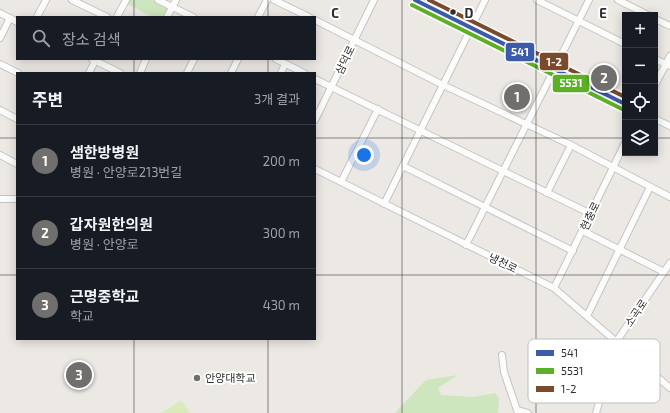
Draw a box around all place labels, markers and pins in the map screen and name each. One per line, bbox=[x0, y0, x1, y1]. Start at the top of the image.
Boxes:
unlabelled marker bbox=[448, 7, 458, 17]
pin: 2 bbox=[591, 63, 617, 93]
pin: 1 bbox=[504, 82, 530, 112]
pin: 3 bbox=[66, 360, 92, 390]
place label: 안양대학교 bbox=[205, 371, 256, 384]
marker: 안양대학교 bbox=[192, 373, 202, 383]

